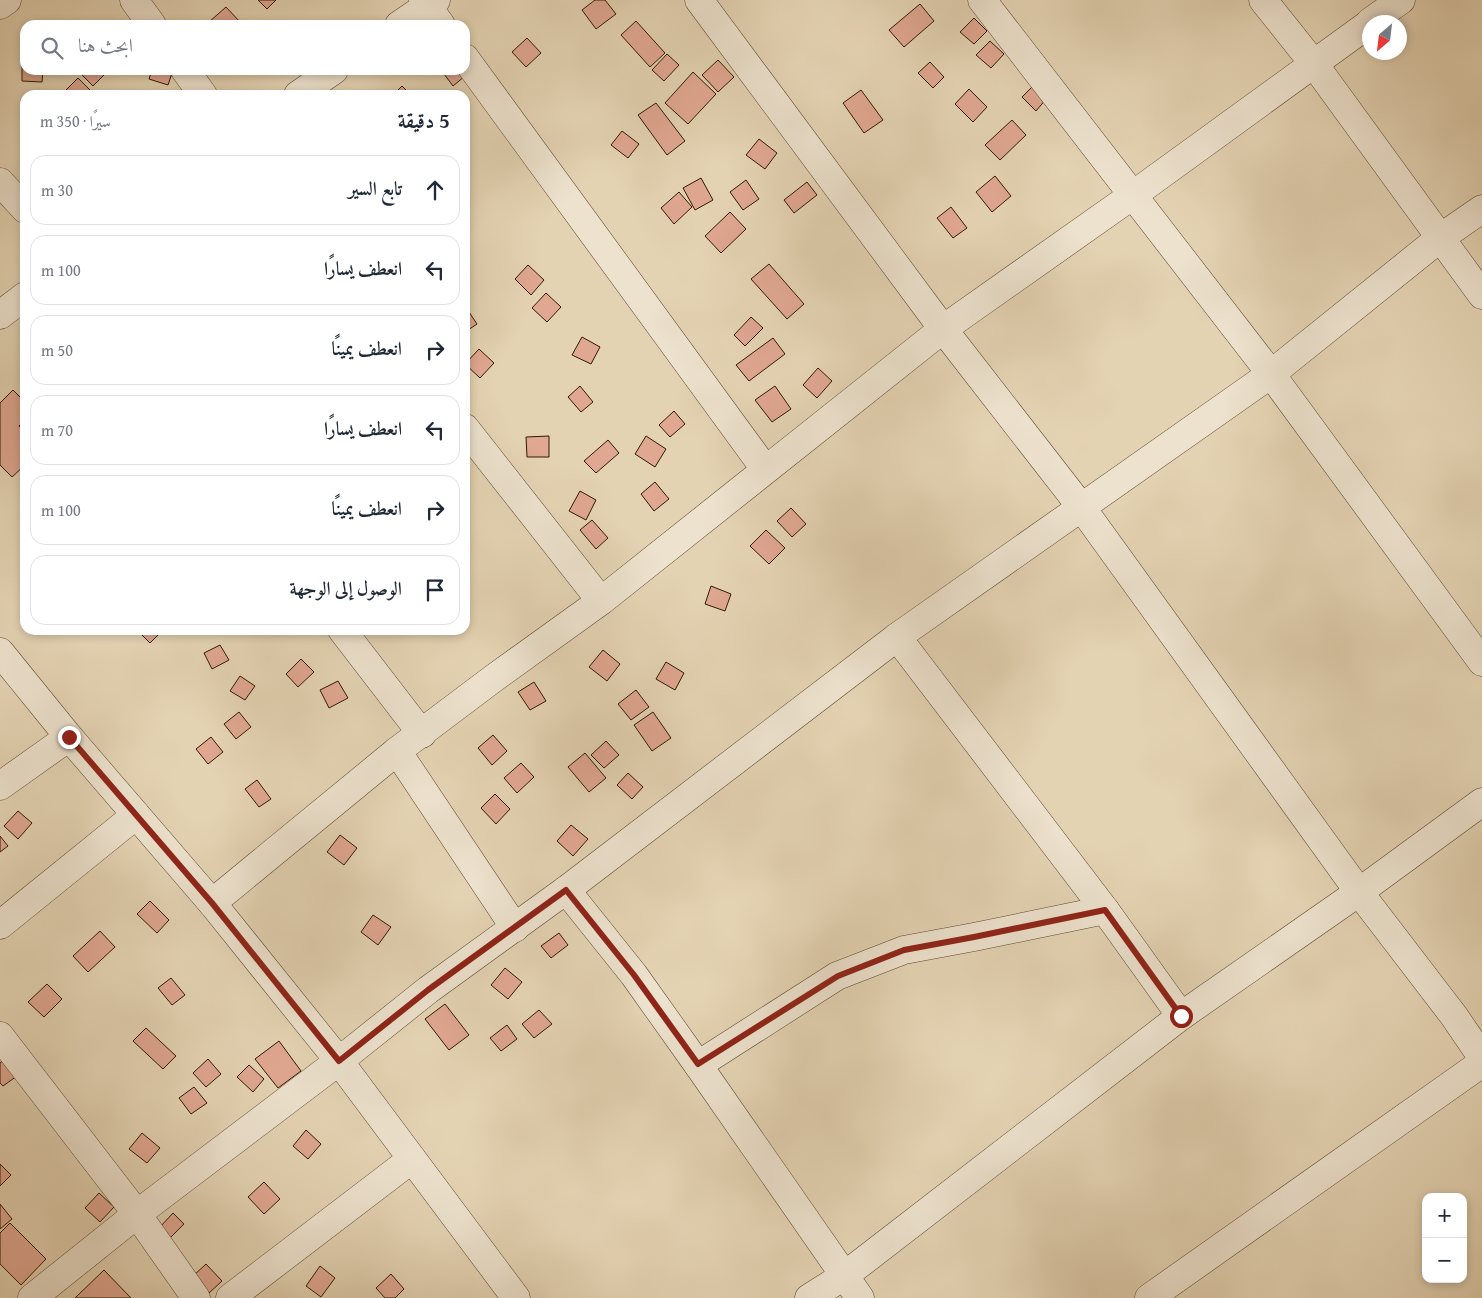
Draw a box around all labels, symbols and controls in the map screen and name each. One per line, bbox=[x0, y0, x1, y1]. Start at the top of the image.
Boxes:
north arrow bbox=[1362, 15, 1407, 60]
search box bbox=[20, 20, 470, 75]
text: ابحث هنا bbox=[78, 31, 133, 59]
icon: search bbox=[38, 34, 66, 62]
text: 5 دقيقة bbox=[398, 105, 450, 136]
text: سيرًا · 350 m bbox=[40, 109, 111, 133]
text: تابع السير bbox=[348, 174, 402, 202]
icon: ahead bbox=[421, 176, 449, 204]
text: 30 m bbox=[41, 178, 73, 202]
text: انعطف يسارًا bbox=[324, 254, 402, 282]
icon: left bbox=[421, 256, 449, 284]
text: 100 m bbox=[41, 258, 81, 282]
text: انعطف يمينًا bbox=[332, 334, 402, 362]
icon: right bbox=[421, 336, 449, 364]
text: 50 m bbox=[41, 338, 73, 362]
text: انعطف يسارًا bbox=[324, 414, 402, 442]
icon: left bbox=[421, 416, 449, 444]
text: 70 m bbox=[41, 418, 73, 442]
text: انعطف يمينًا bbox=[332, 494, 402, 522]
icon: right bbox=[421, 496, 449, 524]
text: 100 m bbox=[41, 498, 81, 522]
text: الوصول إلى الوجهة bbox=[290, 574, 402, 602]
icon: arrive bbox=[421, 576, 449, 604]
route end bbox=[58, 726, 81, 749]
route start bbox=[1170, 1005, 1193, 1028]
map controls bbox=[1422, 1193, 1467, 1283]
button: + bbox=[1422, 1193, 1467, 1238]
button: − bbox=[1422, 1238, 1467, 1283]

